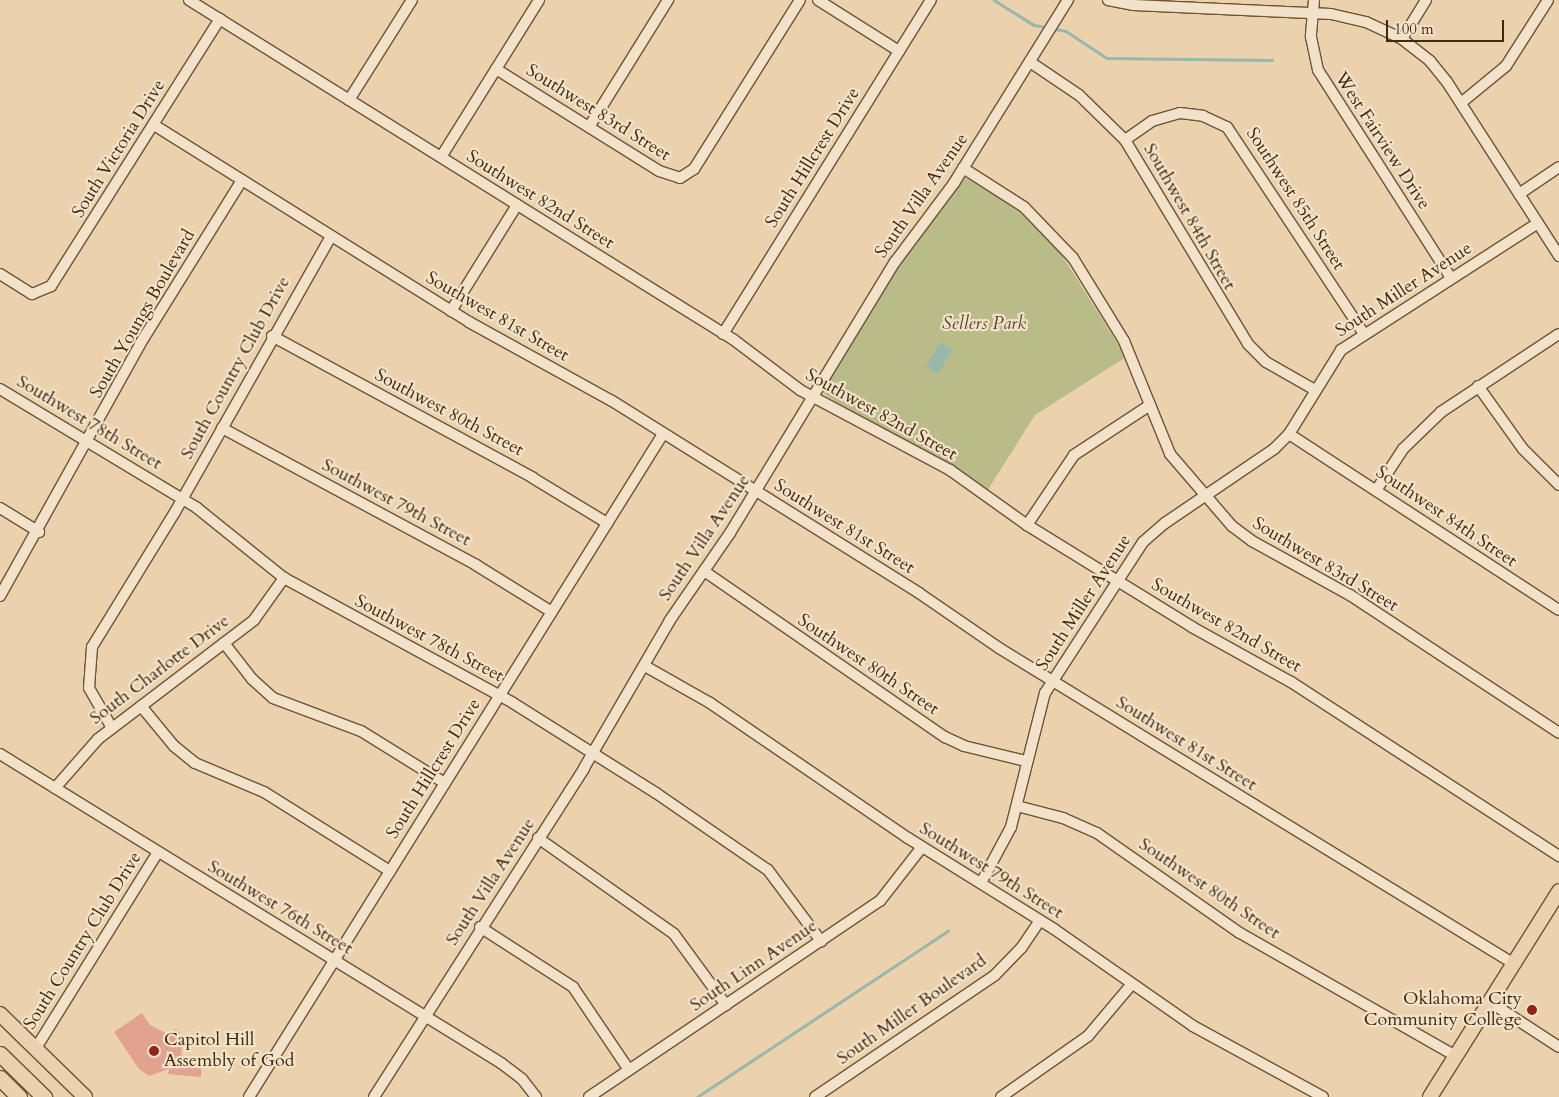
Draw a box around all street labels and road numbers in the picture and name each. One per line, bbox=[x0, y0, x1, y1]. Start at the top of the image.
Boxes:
street label: Southwest 83rd Street bbox=[522, 60, 674, 166]
street label: West Fairview Drive bbox=[1330, 68, 1434, 214]
street label: South Victoria Drive bbox=[68, 76, 170, 222]
street label: South Hillcrest Drive bbox=[761, 84, 865, 232]
street label: Southwest 85th Street bbox=[1241, 124, 1349, 274]
street label: South Villa Avenue bbox=[871, 129, 973, 263]
street label: Southwest 84th Street bbox=[1138, 140, 1240, 294]
street label: Southwest 82nd Street bbox=[462, 146, 618, 254]
street label: South Youngs Boulevard bbox=[86, 226, 200, 402]
street label: South Miller Avenue bbox=[1332, 238, 1476, 342]
street label: Southwest 81st Street bbox=[422, 267, 572, 367]
street label: South Country Club Drive bbox=[177, 273, 295, 463]
street label: Southwest 82nd Street bbox=[802, 364, 960, 466]
street label: Southwest 80th Street bbox=[371, 365, 527, 461]
street label: Southwest 78th Street bbox=[13, 371, 165, 475]
street label: Southwest 79th Street bbox=[318, 455, 474, 551]
street label: Southwest 84th Street bbox=[1371, 462, 1521, 572]
street label: South Villa Avenue bbox=[655, 471, 755, 605]
street label: Southwest 81st Street bbox=[770, 475, 918, 579]
street label: Southwest 83rd Street bbox=[1248, 513, 1402, 617]
street label: South Miller Avenue bbox=[1032, 531, 1136, 675]
street label: Southwest 82nd Street bbox=[1147, 574, 1305, 678]
street label: Southwest 78th Street bbox=[351, 591, 507, 687]
street label: South Charlotte Drive bbox=[86, 610, 234, 730]
street label: Southwest 80th Street bbox=[793, 610, 943, 720]
street label: Southwest 81st Street bbox=[1112, 692, 1260, 796]
street label: South Hillcrest Drive bbox=[382, 695, 486, 843]
street label: South Villa Avenue bbox=[442, 814, 540, 950]
street label: Southwest 79th Street bbox=[915, 818, 1067, 924]
street label: Southwest 80th Street bbox=[1134, 834, 1284, 944]
street label: South Country Club Drive bbox=[19, 848, 147, 1034]
street label: Southwest 76th Street bbox=[204, 856, 356, 960]
street label: South Linn Avenue bbox=[686, 915, 822, 1017]
street label: South Miller Boulevard bbox=[833, 950, 991, 1070]

